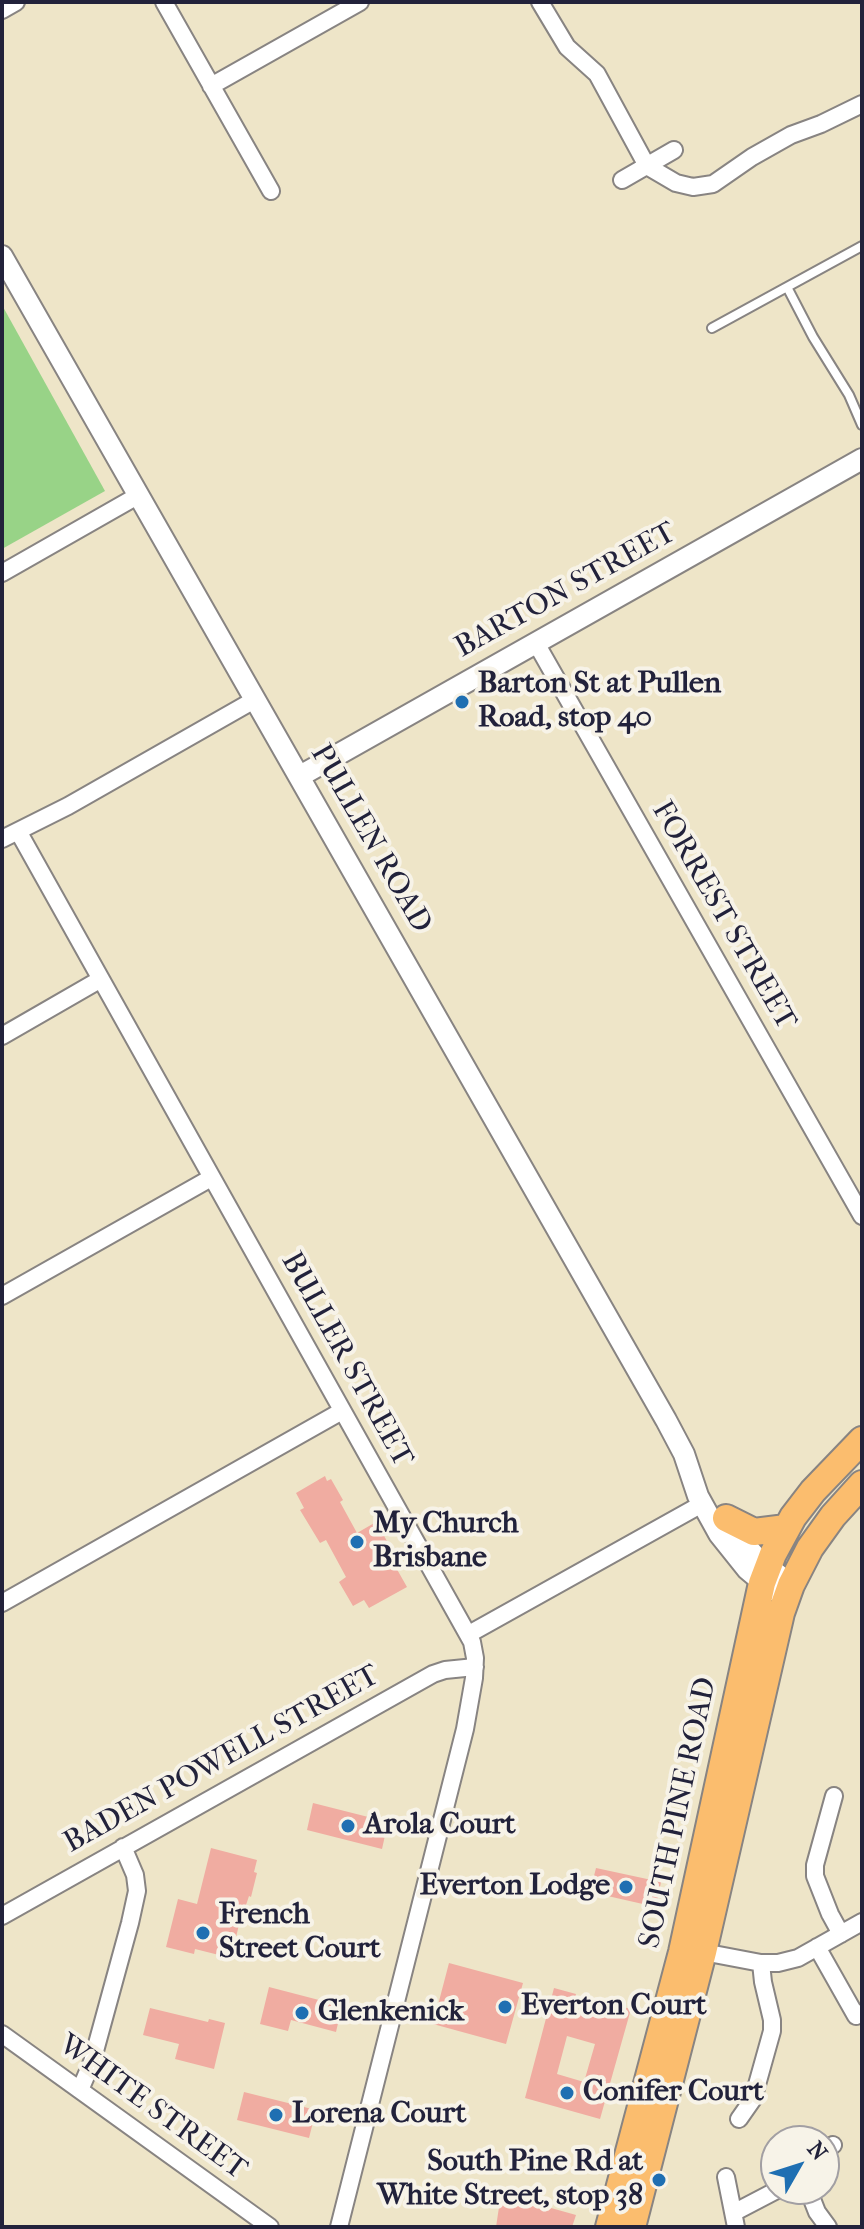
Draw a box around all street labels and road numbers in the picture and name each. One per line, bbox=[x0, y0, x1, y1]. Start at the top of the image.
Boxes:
street label: BARTON STREET bbox=[449, 515, 683, 667]
street label: PULLEN ROAD bbox=[302, 738, 438, 940]
street label: FORREST STREET bbox=[643, 795, 803, 1037]
street label: BULLER STREET bbox=[272, 1247, 420, 1473]
street label: BADEN POWELL STREET bbox=[58, 1658, 386, 1862]
street label: SOUTH PINE ROAD bbox=[633, 1674, 725, 1952]
street label: WHITE STREET bbox=[51, 2028, 253, 2188]

